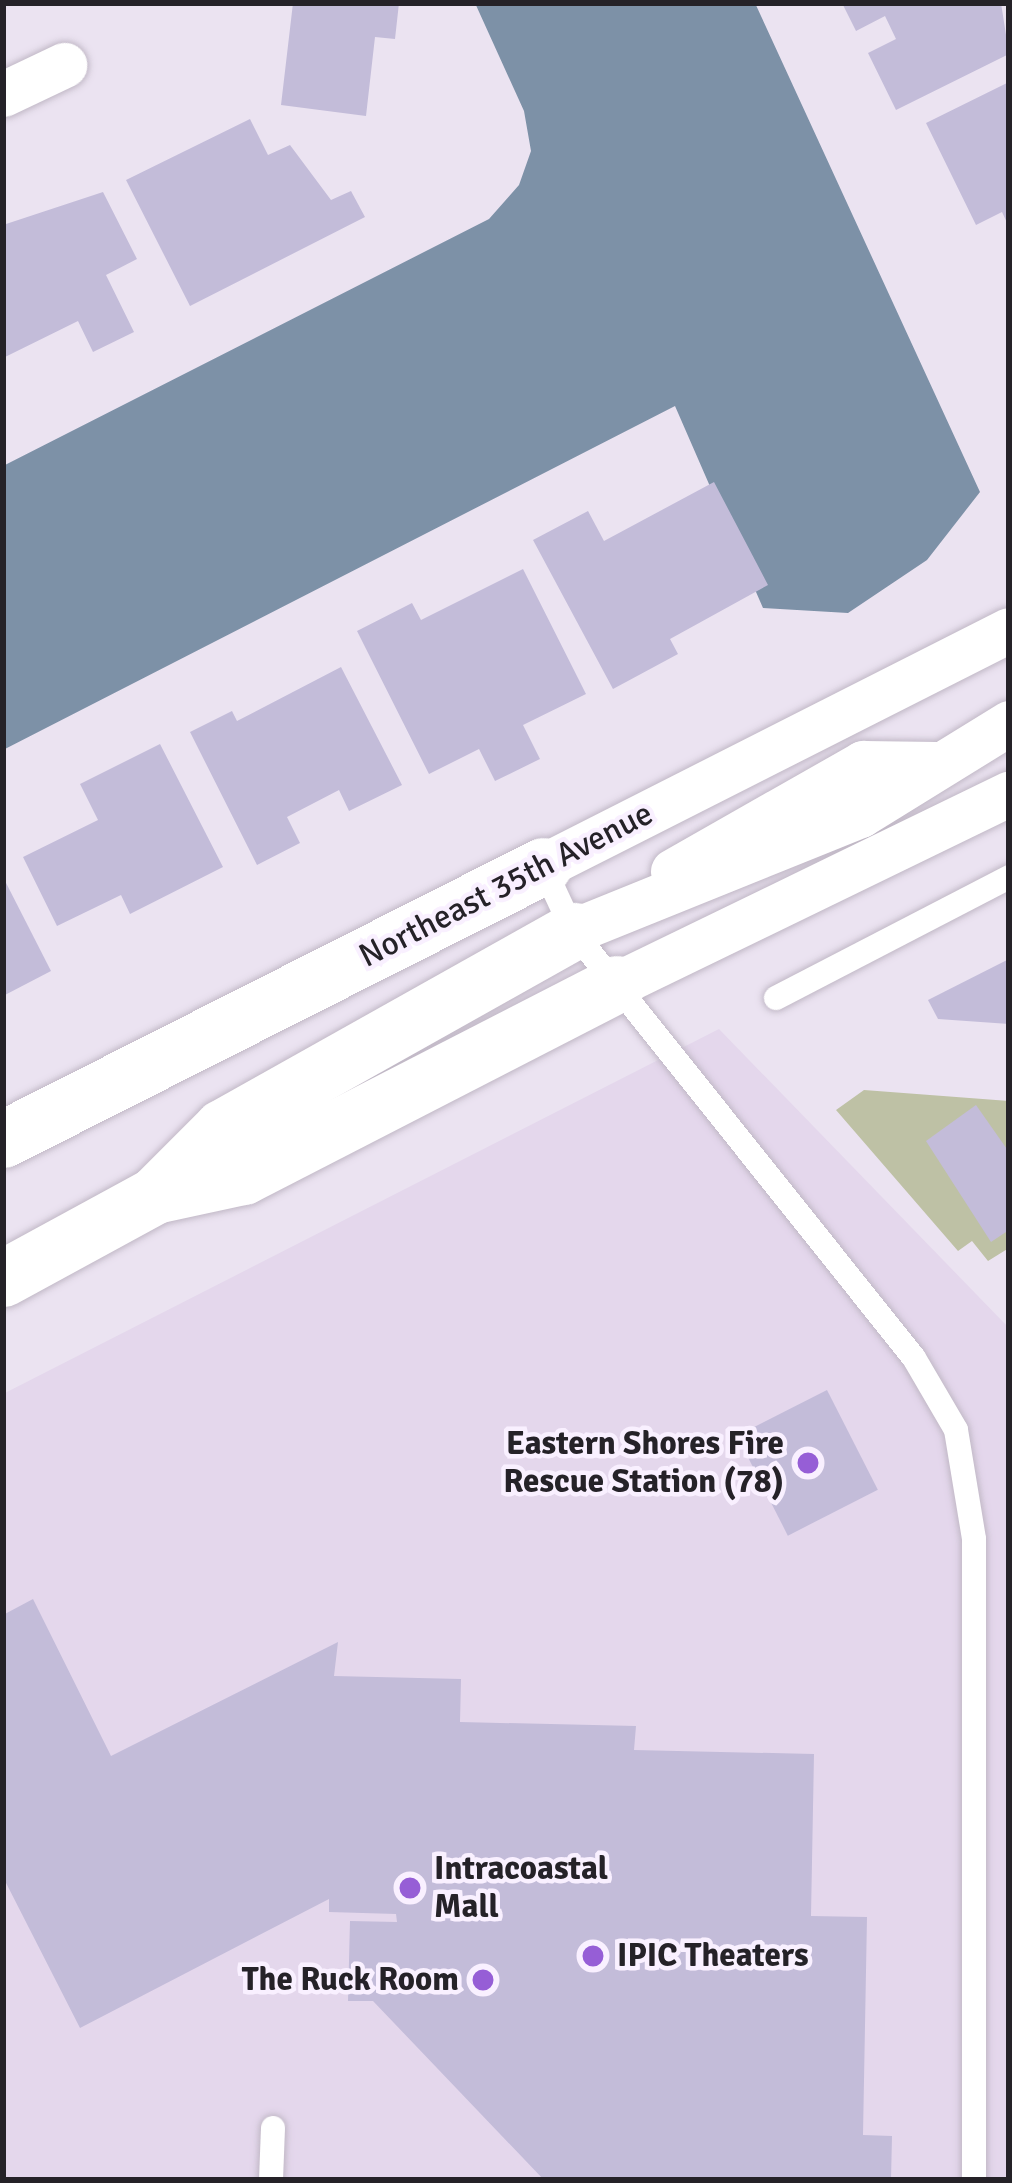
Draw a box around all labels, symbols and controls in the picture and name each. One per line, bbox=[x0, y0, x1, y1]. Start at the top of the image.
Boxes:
street label: Northeast 35th Avenue bbox=[353, 794, 659, 976]
place label: Eastern Shores Fire Rescue Station (78) bbox=[503, 1424, 784, 1502]
marker: Eastern Shores Fire Rescue Station (78) bbox=[795, 1450, 821, 1476]
place label: Intracoastal Mall bbox=[434, 1849, 608, 1927]
marker: Intracoastal Mall bbox=[397, 1875, 423, 1901]
place label: IPIC Theaters bbox=[617, 1936, 809, 1976]
marker: IPIC Theaters bbox=[580, 1943, 606, 1969]
place label: The Ruck Room bbox=[242, 1960, 459, 2000]
marker: The Ruck Room bbox=[470, 1967, 496, 1993]

